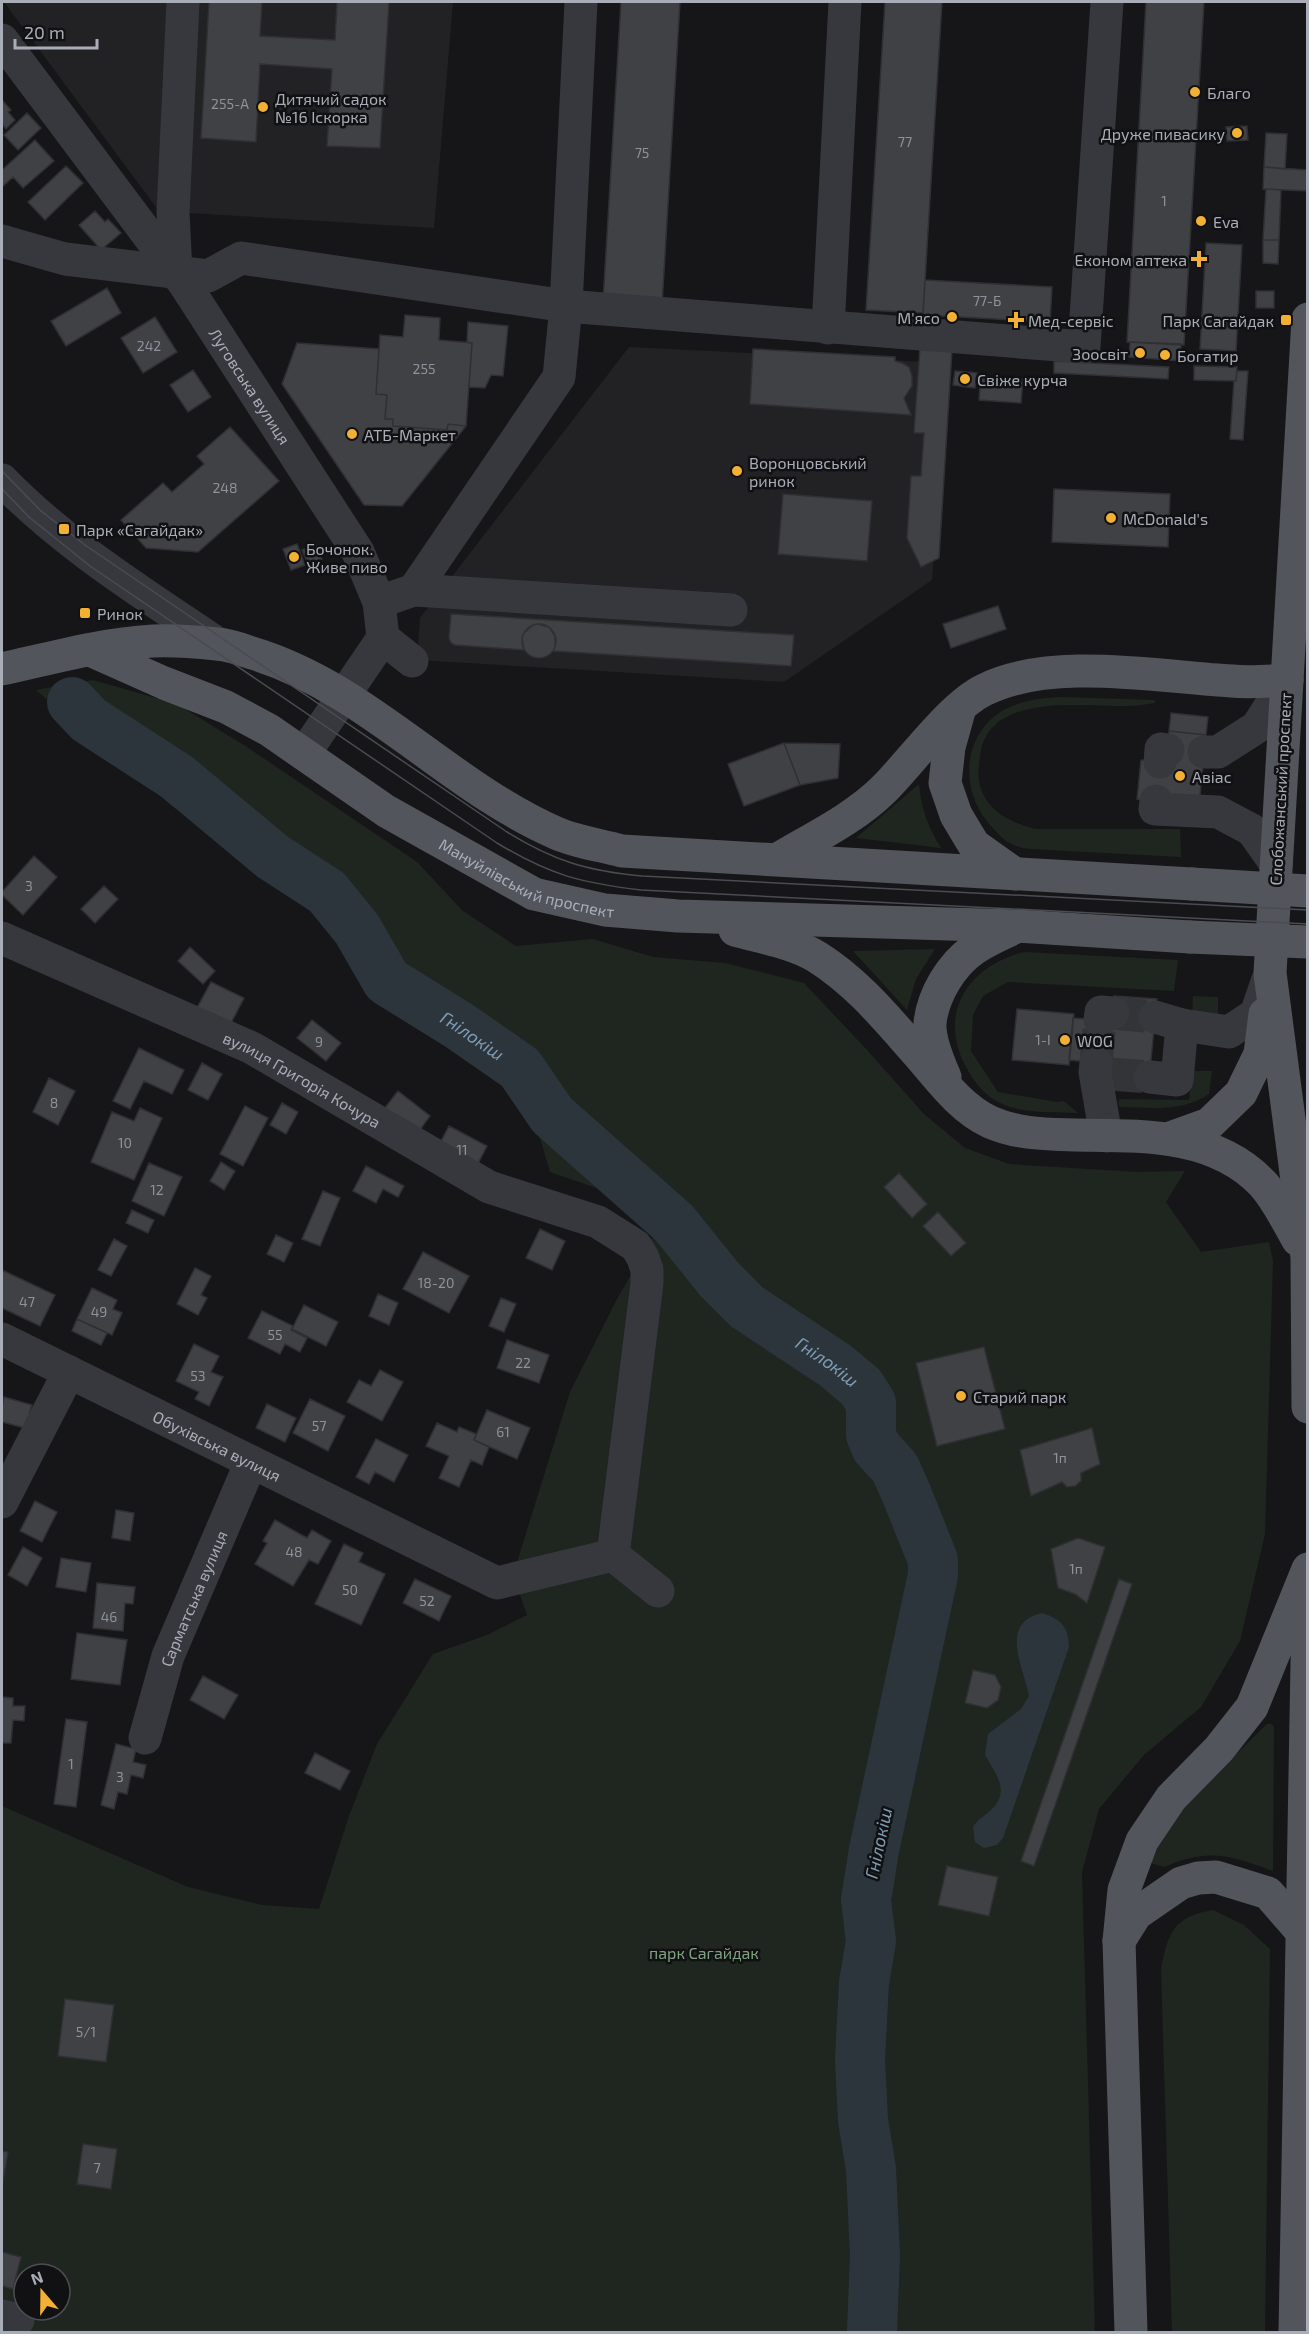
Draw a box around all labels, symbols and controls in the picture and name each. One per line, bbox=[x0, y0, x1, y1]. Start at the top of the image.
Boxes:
scale bar bbox=[15, 12, 98, 50]
text: 20 m bbox=[24, 21, 65, 43]
place label: Благо bbox=[1207, 83, 1251, 102]
marker: Благо bbox=[1188, 85, 1202, 99]
place label: Дитячий садок №16 Іскорка bbox=[275, 89, 387, 126]
house number: 255-А bbox=[211, 95, 249, 112]
marker: Дитячий садок №16 Іскорка bbox=[256, 100, 270, 114]
place label: Друже пивасику bbox=[1101, 124, 1225, 144]
marker: Друже пивасику bbox=[1230, 126, 1244, 140]
house number: 77 bbox=[898, 133, 912, 150]
house number: 75 bbox=[635, 144, 649, 161]
house number: 1 bbox=[1161, 192, 1167, 209]
place label: Eva bbox=[1213, 212, 1239, 231]
marker: Eva bbox=[1194, 214, 1208, 228]
place label: Економ аптека bbox=[1075, 250, 1187, 269]
marker: Економ аптека bbox=[1192, 252, 1206, 266]
house number: 77-Б bbox=[973, 292, 1001, 309]
place label: М'ясо bbox=[897, 308, 940, 327]
marker: М'ясо bbox=[945, 310, 959, 324]
place label: Мед-сервіс bbox=[1028, 311, 1114, 330]
place label: Парк Сагайдак bbox=[1163, 311, 1274, 330]
marker: Мед-сервіс bbox=[1009, 313, 1023, 327]
marker: Парк Сагайдак bbox=[1279, 313, 1293, 327]
street label: Луговська вулиця bbox=[206, 324, 295, 447]
house number: 242 bbox=[137, 337, 161, 354]
place label: Зоосвіт bbox=[1072, 344, 1128, 363]
marker: Зоосвіт bbox=[1133, 346, 1147, 360]
place label: Богатир bbox=[1177, 346, 1239, 365]
marker: Богатир bbox=[1158, 348, 1172, 362]
house number: 255 bbox=[413, 360, 435, 377]
place label: Свіже курча bbox=[977, 370, 1068, 390]
marker: Свіже курча bbox=[958, 372, 972, 386]
place label: АТБ-Маркет bbox=[364, 425, 456, 444]
marker: АТБ-Маркет bbox=[345, 427, 359, 441]
place label: Воронцовський ринок bbox=[749, 453, 867, 490]
marker: Воронцовський ринок bbox=[730, 464, 744, 478]
house number: 248 bbox=[213, 479, 237, 496]
place label: McDonald's bbox=[1123, 509, 1208, 528]
marker: McDonald's bbox=[1104, 511, 1118, 525]
place label: Парк «Сагайдак» bbox=[76, 520, 203, 539]
marker: Парк «Сагайдак» bbox=[57, 522, 71, 536]
place label: Бочонок. Живе пиво bbox=[306, 539, 388, 576]
marker: Бочонок. Живе пиво bbox=[287, 550, 301, 564]
place label: Ринок bbox=[97, 604, 143, 623]
marker: Ринок bbox=[78, 606, 92, 620]
street label: Слобожанський проспект bbox=[1265, 692, 1295, 886]
place label: Авіас bbox=[1192, 767, 1232, 786]
marker: Авіас bbox=[1173, 769, 1187, 783]
street label: Мануйлівський проспект bbox=[436, 834, 615, 920]
house number: 3 bbox=[25, 877, 33, 894]
water label: Гнілокіш bbox=[437, 1006, 509, 1065]
street label: вулиця Григорія Кочура bbox=[220, 1027, 384, 1131]
house number: 1-І bbox=[1035, 1031, 1051, 1048]
place label: WOG bbox=[1077, 1031, 1113, 1050]
house number: 9 bbox=[315, 1033, 323, 1050]
marker: WOG bbox=[1058, 1033, 1072, 1047]
house number: 8 bbox=[50, 1094, 58, 1111]
house number: 10 bbox=[118, 1134, 132, 1151]
house number: 11 bbox=[456, 1141, 468, 1158]
house number: 12 bbox=[150, 1181, 164, 1198]
house number: 18-20 bbox=[418, 1274, 454, 1291]
house number: 47 bbox=[19, 1293, 35, 1310]
house number: 49 bbox=[91, 1303, 107, 1320]
house number: 55 bbox=[267, 1326, 283, 1343]
water label: Гнілокіш bbox=[792, 1332, 863, 1392]
house number: 22 bbox=[515, 1354, 531, 1371]
house number: 53 bbox=[190, 1367, 206, 1384]
place label: Старий парк bbox=[973, 1387, 1067, 1406]
marker: Старий парк bbox=[954, 1389, 968, 1403]
street label: Обухівська вулиця bbox=[150, 1406, 284, 1485]
house number: 57 bbox=[312, 1417, 326, 1434]
house number: 61 bbox=[496, 1423, 510, 1440]
house number: 1п bbox=[1053, 1449, 1067, 1466]
street label: Сарматська вулиця bbox=[156, 1527, 230, 1669]
house number: 48 bbox=[285, 1543, 303, 1560]
house number: 1п bbox=[1069, 1560, 1083, 1577]
house number: 50 bbox=[342, 1581, 358, 1598]
house number: 52 bbox=[419, 1592, 435, 1609]
house number: 46 bbox=[101, 1608, 117, 1625]
house number: 1 bbox=[68, 1755, 74, 1772]
house number: 3 bbox=[116, 1768, 124, 1785]
water label: Гнілокіш bbox=[860, 1805, 896, 1881]
park label: парк Сагайдак bbox=[649, 1943, 759, 1962]
house number: 5/1 bbox=[76, 2023, 96, 2040]
house number: 7 bbox=[93, 2159, 101, 2176]
north arrow bbox=[12, 2262, 72, 2322]
text: N bbox=[28, 2267, 45, 2288]

